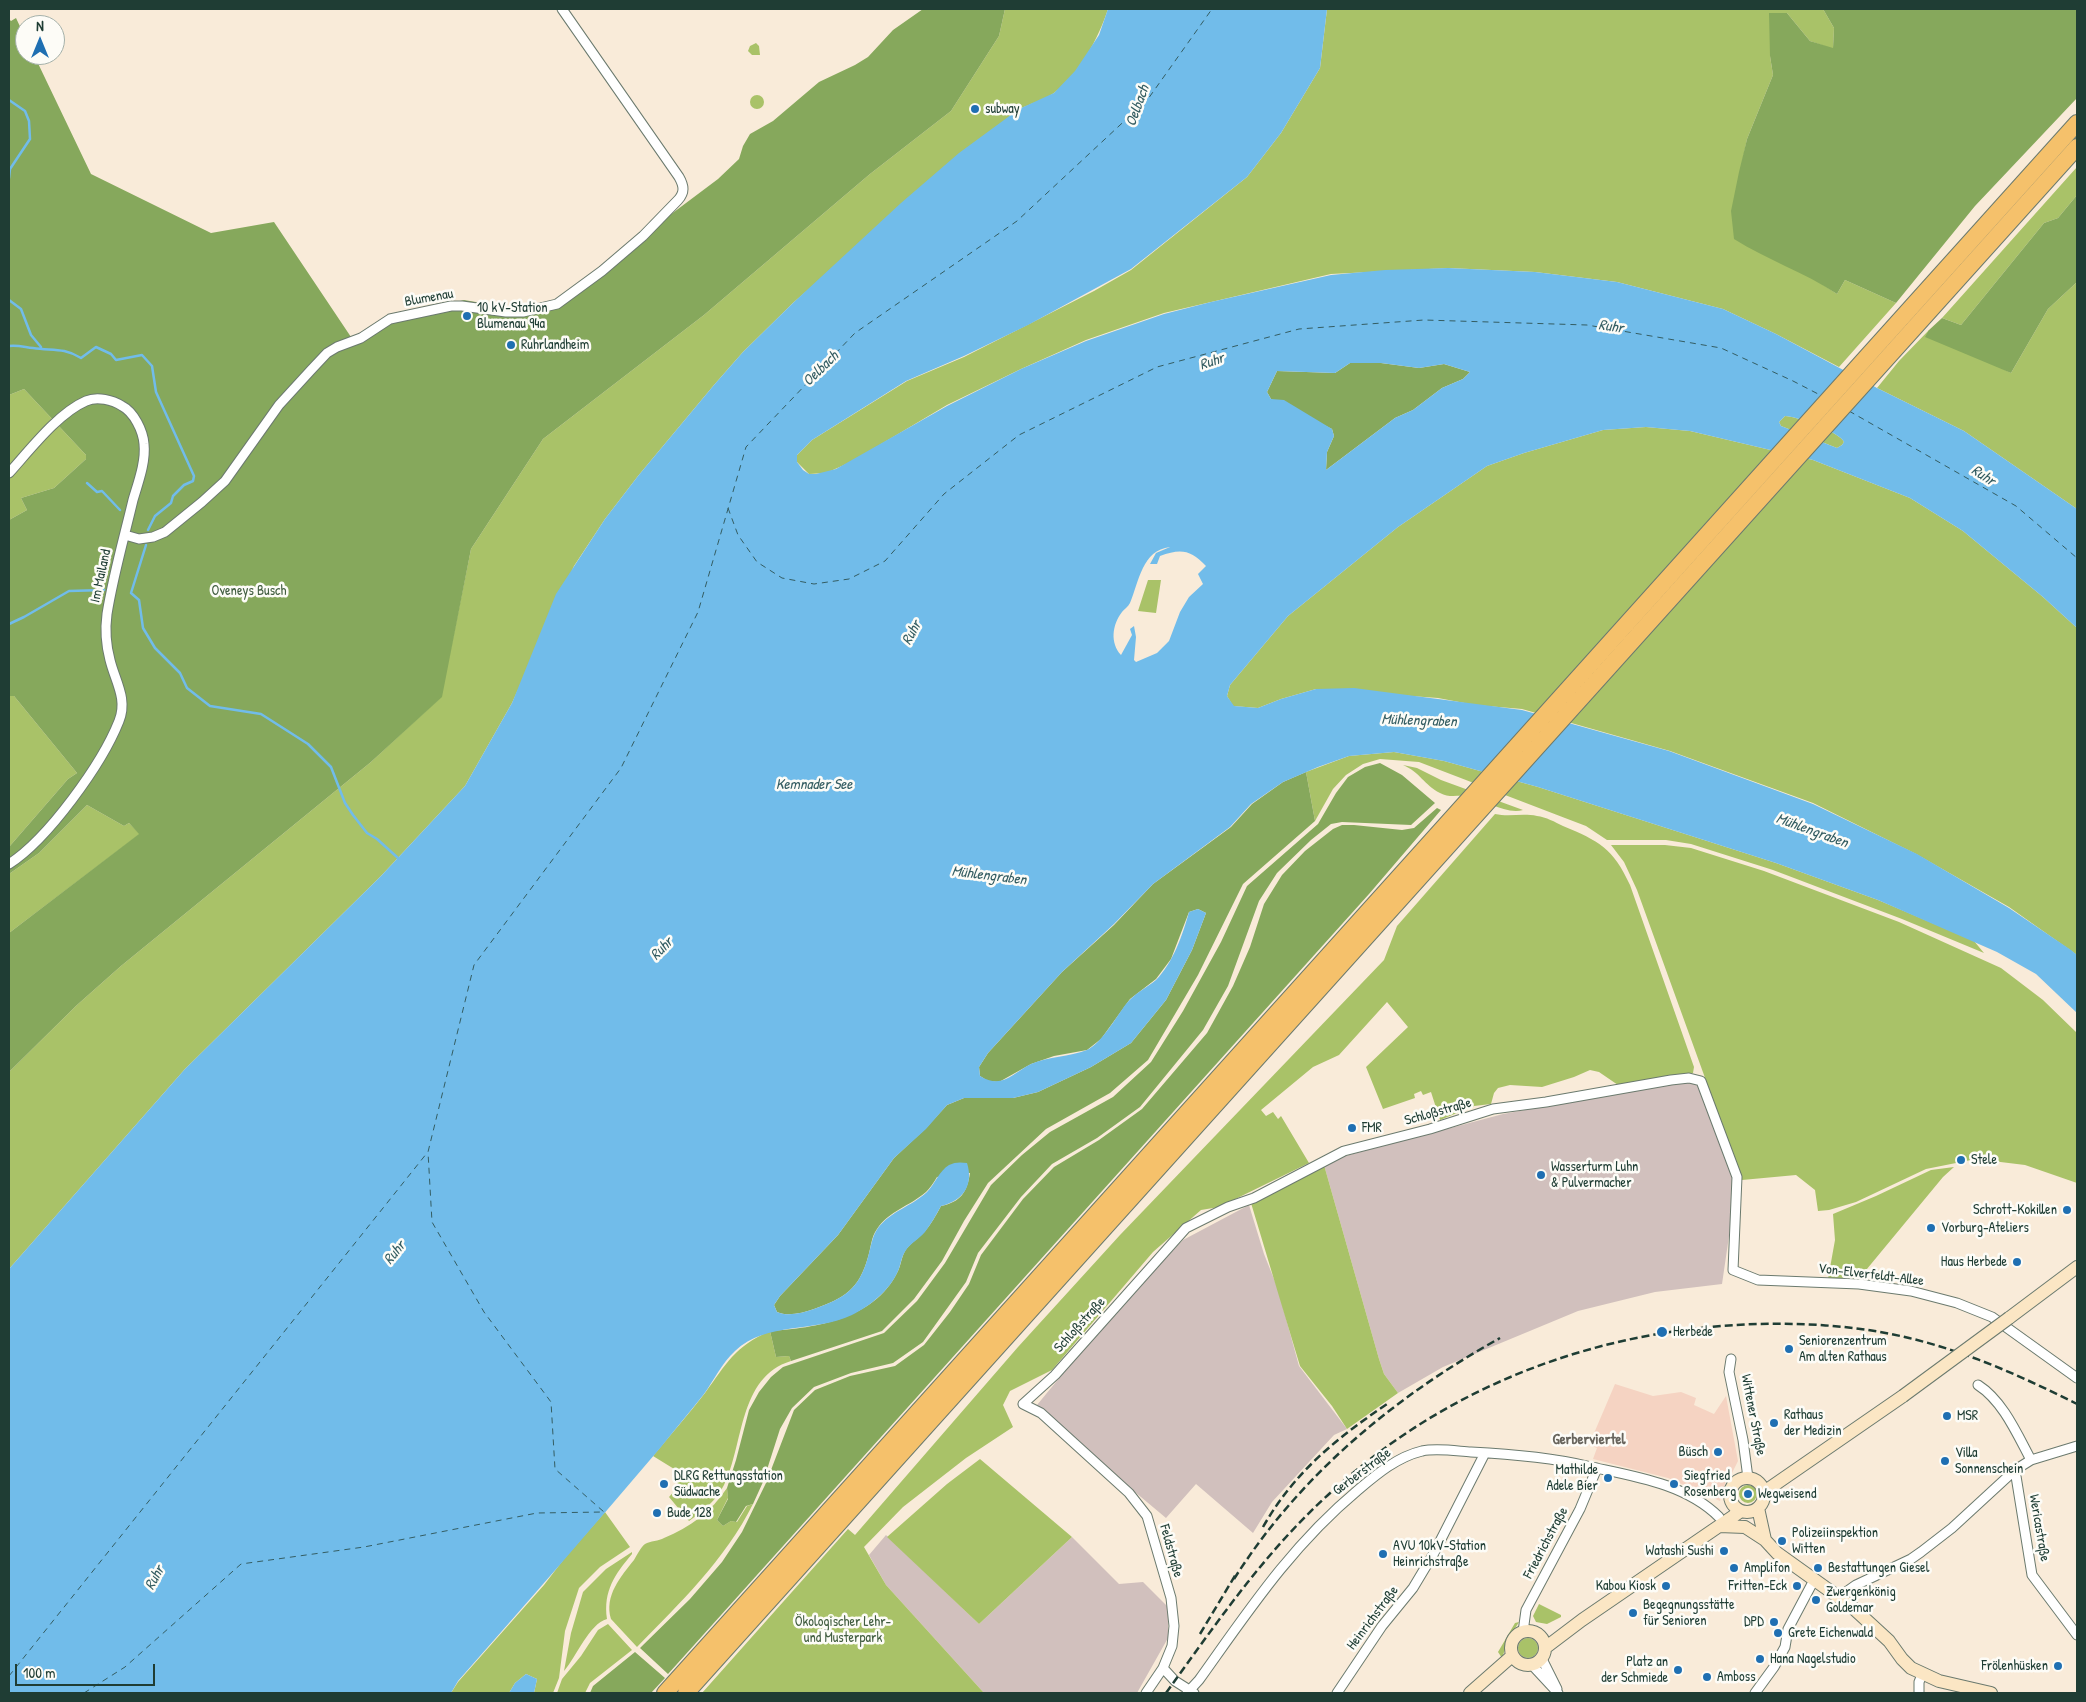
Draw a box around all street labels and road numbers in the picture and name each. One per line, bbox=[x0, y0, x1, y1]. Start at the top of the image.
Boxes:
street label: Blumenau bbox=[403, 285, 455, 311]
street label: Im Mailand bbox=[87, 548, 115, 604]
street label: Schloßstraße bbox=[1403, 1094, 1473, 1130]
street label: Von-Elverfeldt-Allee bbox=[1817, 1260, 1925, 1290]
street label: Schloßstraße bbox=[1051, 1294, 1109, 1356]
street label: Wittener Straße bbox=[1737, 1373, 1769, 1457]
street label: Gerberstraße bbox=[1330, 1445, 1394, 1499]
street label: Wericastraße bbox=[2025, 1493, 2053, 1563]
street label: Friedrichstraße bbox=[1520, 1504, 1572, 1582]
street label: Feldstraße bbox=[1155, 1523, 1187, 1579]
street label: Heinrichstraße bbox=[1344, 1583, 1402, 1653]

